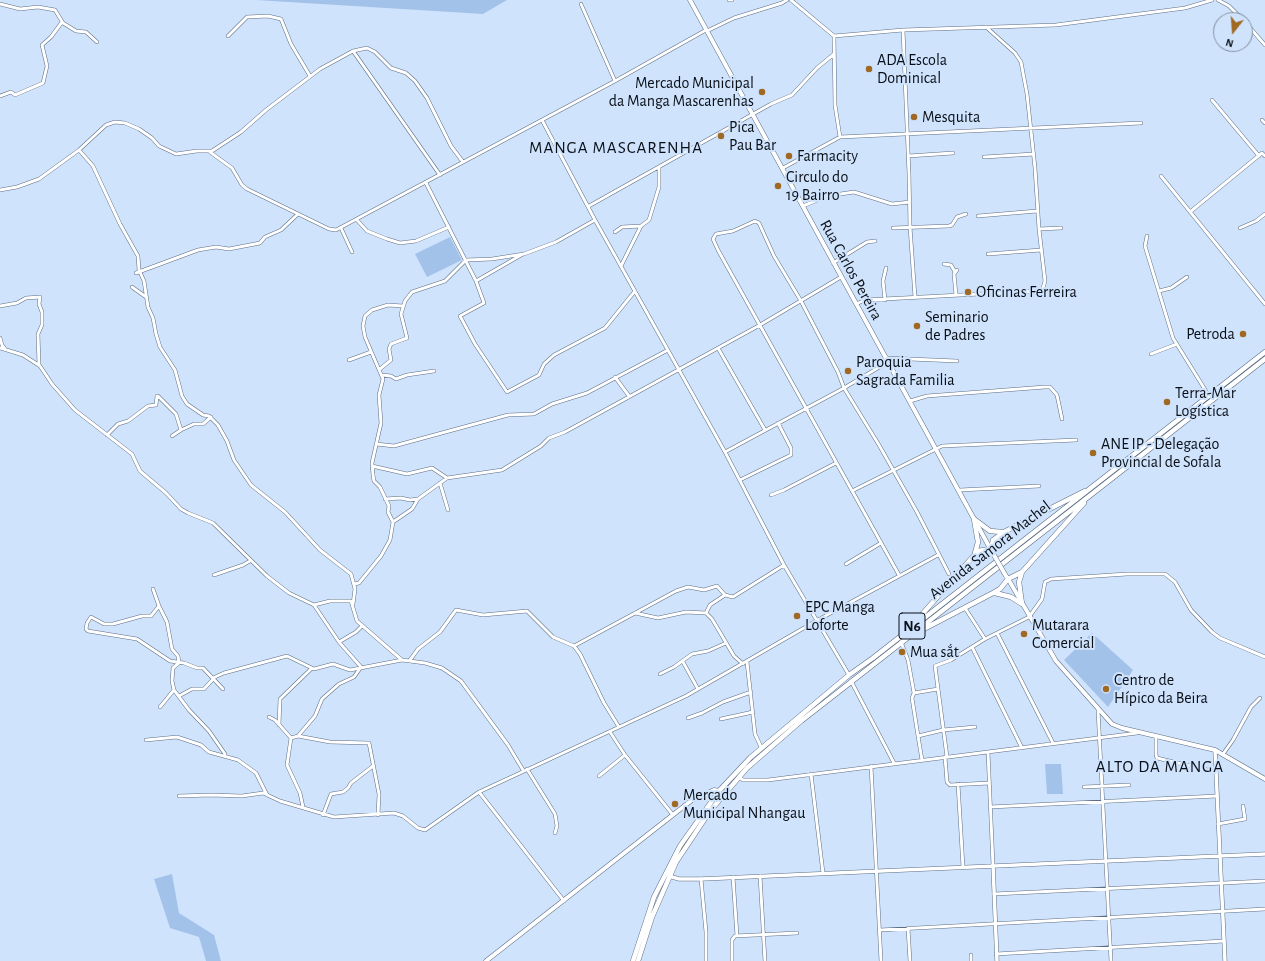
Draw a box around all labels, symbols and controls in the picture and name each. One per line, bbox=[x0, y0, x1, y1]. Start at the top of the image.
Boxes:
north arrow bbox=[1213, 12, 1253, 52]
text: N bbox=[1224, 37, 1235, 49]
place label: ADA Escola Dominical bbox=[877, 50, 947, 88]
marker: ADA Escola Dominical bbox=[864, 64, 874, 74]
place label: Mercado Municipal da Manga Mascarenhas bbox=[609, 73, 754, 111]
marker: Mercado Municipal da Manga Mascarenhas bbox=[757, 87, 767, 97]
place label: Mesquita bbox=[922, 107, 980, 127]
marker: Mesquita bbox=[909, 112, 919, 122]
place label: Pica Pau Bar bbox=[729, 117, 776, 155]
marker: Pica Pau Bar bbox=[716, 131, 726, 141]
district label: MANGA MASCARENHA bbox=[529, 138, 703, 158]
place label: Farmacity bbox=[797, 146, 858, 166]
marker: Farmacity bbox=[784, 151, 794, 161]
place label: Circulo do 19 Bairro bbox=[786, 167, 848, 205]
marker: Circulo do 19 Bairro bbox=[773, 181, 783, 191]
street label: Rua Carlos Pereira bbox=[816, 217, 886, 323]
place label: Oficinas Ferreira bbox=[976, 282, 1077, 302]
marker: Oficinas Ferreira bbox=[963, 287, 973, 297]
place label: Seminario de Padres bbox=[925, 307, 989, 345]
marker: Seminario de Padres bbox=[912, 321, 922, 331]
place label: Petroda bbox=[1186, 324, 1235, 344]
marker: Petroda bbox=[1238, 329, 1248, 339]
place label: Paroquia Sagrada Familia bbox=[856, 352, 955, 390]
marker: Paroquia Sagrada Familia bbox=[843, 366, 853, 376]
place label: Terra-Mar Logística bbox=[1175, 383, 1236, 421]
marker: Terra-Mar Logística bbox=[1162, 397, 1172, 407]
place label: ANE IP - Delegação Provincial de Sofala bbox=[1101, 434, 1221, 472]
marker: ANE IP - Delegação Provincial de Sofala bbox=[1088, 448, 1098, 458]
street label: Avenida Samora Machel bbox=[925, 497, 1055, 603]
place label: EPC Manga Loforte bbox=[805, 597, 875, 635]
marker: EPC Manga Loforte bbox=[792, 611, 802, 621]
road number: N6 bbox=[899, 613, 925, 639]
place label: Mutarara Comercial bbox=[1032, 615, 1094, 653]
marker: Mutarara Comercial bbox=[1019, 629, 1029, 639]
place label: Mua sắt bbox=[910, 642, 959, 662]
marker: Mua sắt bbox=[897, 647, 907, 657]
place label: Centro de Hípico da Beira bbox=[1114, 670, 1208, 708]
marker: Centro de Hípico da Beira bbox=[1101, 684, 1111, 694]
district label: ALTO DA MANGA bbox=[1096, 757, 1224, 777]
place label: Mercado Municipal Nhangau bbox=[683, 785, 805, 823]
marker: Mercado Municipal Nhangau bbox=[670, 799, 680, 809]

